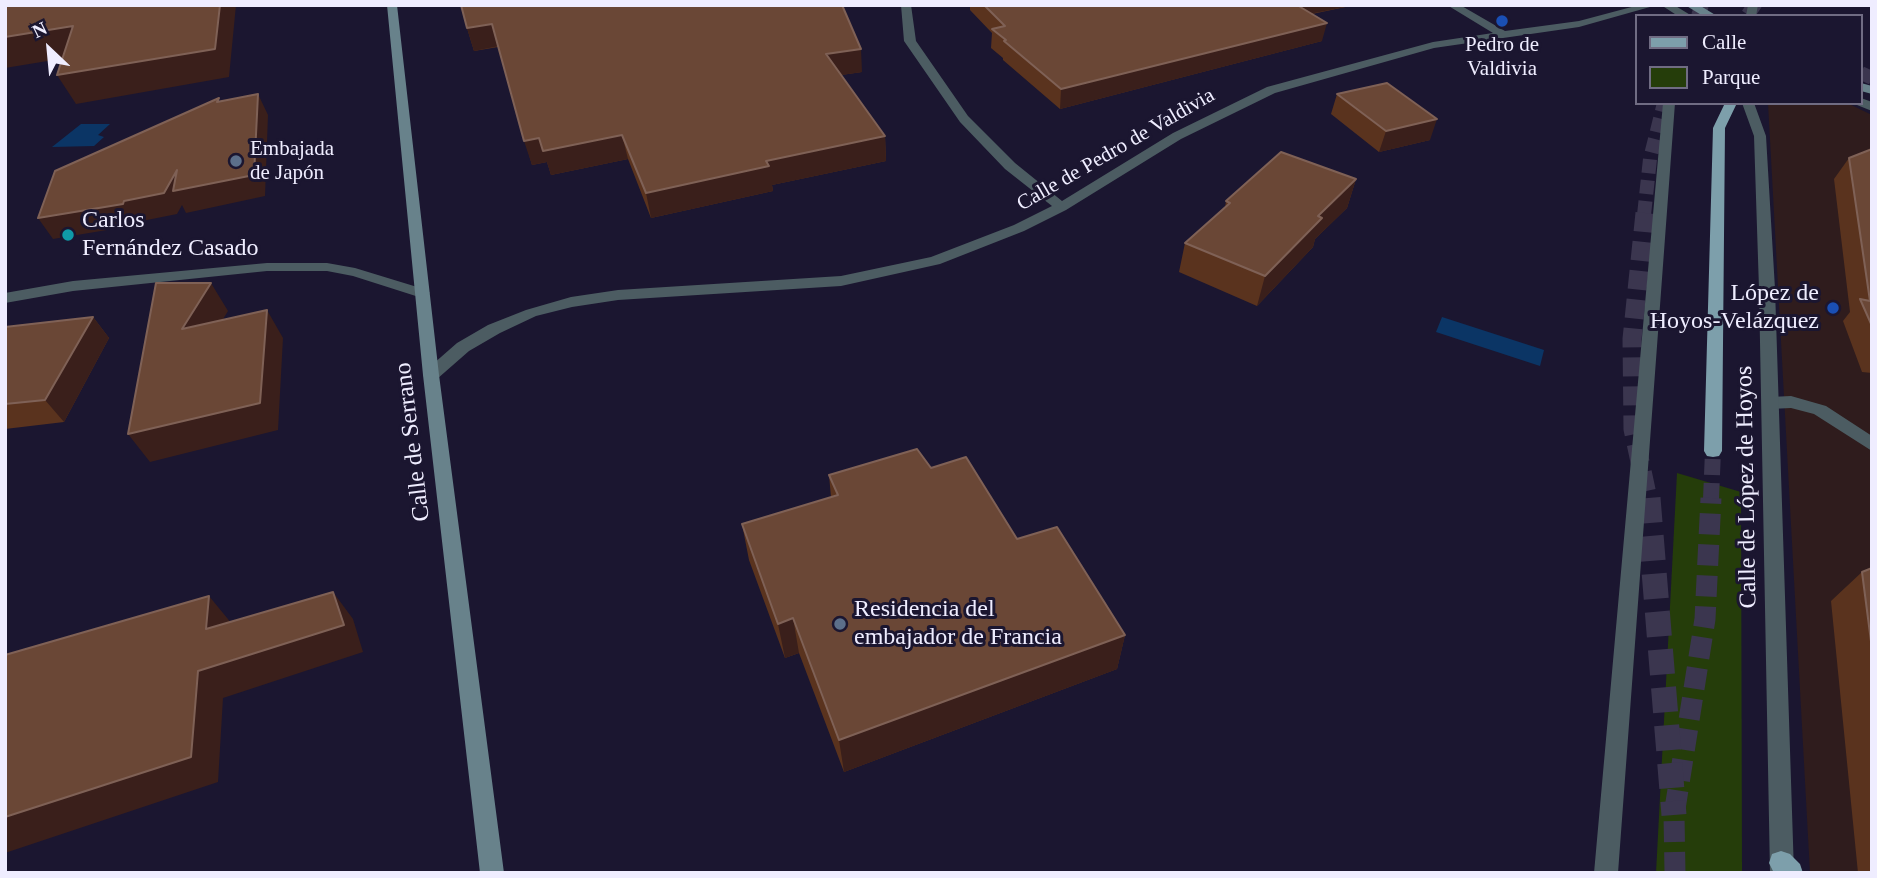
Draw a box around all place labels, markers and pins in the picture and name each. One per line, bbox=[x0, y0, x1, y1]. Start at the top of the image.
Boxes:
marker: Pedro de Valdivia bbox=[1494, 13, 1510, 29]
place label: Pedro de Valdivia bbox=[1465, 32, 1539, 82]
place label: Embajada de Japón bbox=[250, 136, 334, 186]
marker: Embajada de Japón bbox=[228, 153, 244, 169]
place label: Carlos Fernández Casado bbox=[82, 207, 259, 263]
marker: Carlos Fernández Casado bbox=[60, 227, 76, 243]
place label: López de Hoyos-Velázquez bbox=[1650, 280, 1819, 336]
marker: López de Hoyos-Velázquez bbox=[1825, 300, 1841, 316]
place label: Residencia del embajador de Francia bbox=[854, 596, 1062, 652]
marker: Residencia del embajador de Francia bbox=[832, 616, 848, 632]

